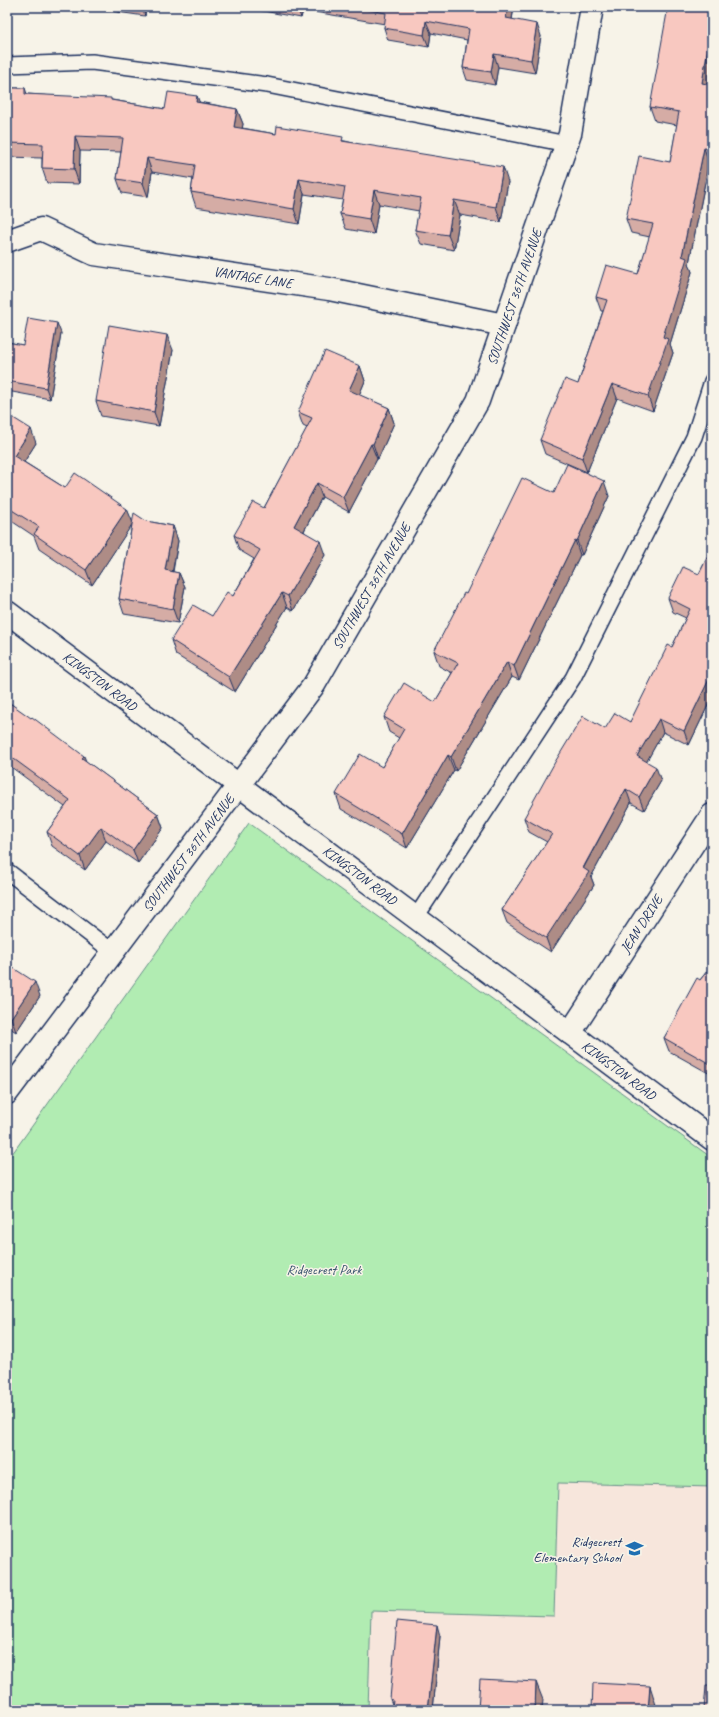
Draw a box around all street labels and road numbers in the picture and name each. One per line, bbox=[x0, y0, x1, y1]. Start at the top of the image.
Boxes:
street label: SOUTHWEST 36TH AVENUE bbox=[483, 226, 546, 367]
street label: VANTAGE LANE bbox=[212, 263, 296, 292]
street label: SOUTHWEST 36TH AVENUE bbox=[328, 519, 415, 652]
street label: KINGSTON ROAD bbox=[59, 648, 141, 715]
street label: SOUTHWEST 36TH AVENUE bbox=[139, 790, 239, 915]
street label: KINGSTON ROAD bbox=[319, 842, 401, 909]
street label: JEAN DRIVE bbox=[616, 891, 667, 957]
street label: KINGSTON ROAD bbox=[578, 1037, 660, 1104]

